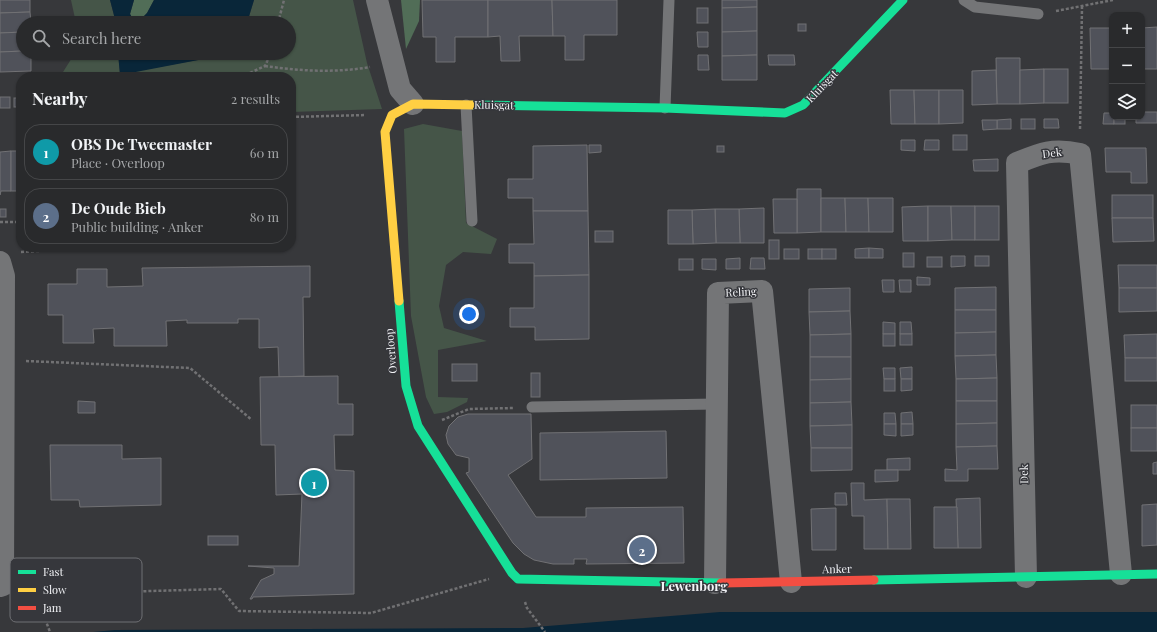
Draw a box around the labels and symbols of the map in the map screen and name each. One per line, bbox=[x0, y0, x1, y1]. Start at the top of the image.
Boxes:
street label: Kluisgat bbox=[802, 66, 841, 105]
street label: Kluisgat bbox=[474, 97, 514, 112]
street label: Dek bbox=[1041, 144, 1063, 161]
street label: Reling bbox=[725, 283, 757, 300]
your location bbox=[459, 304, 479, 324]
street label: Overloop bbox=[381, 328, 400, 374]
street label: Dek bbox=[1016, 464, 1031, 484]
pin: 1 bbox=[301, 468, 327, 498]
pin: 2 bbox=[629, 535, 655, 565]
legend bbox=[10, 558, 142, 622]
street label: Anker bbox=[821, 561, 852, 576]
text: Fast bbox=[43, 564, 63, 579]
district label: Lewenborg bbox=[660, 577, 728, 594]
text: Slow bbox=[43, 582, 67, 597]
text: Jam bbox=[42, 600, 62, 615]

